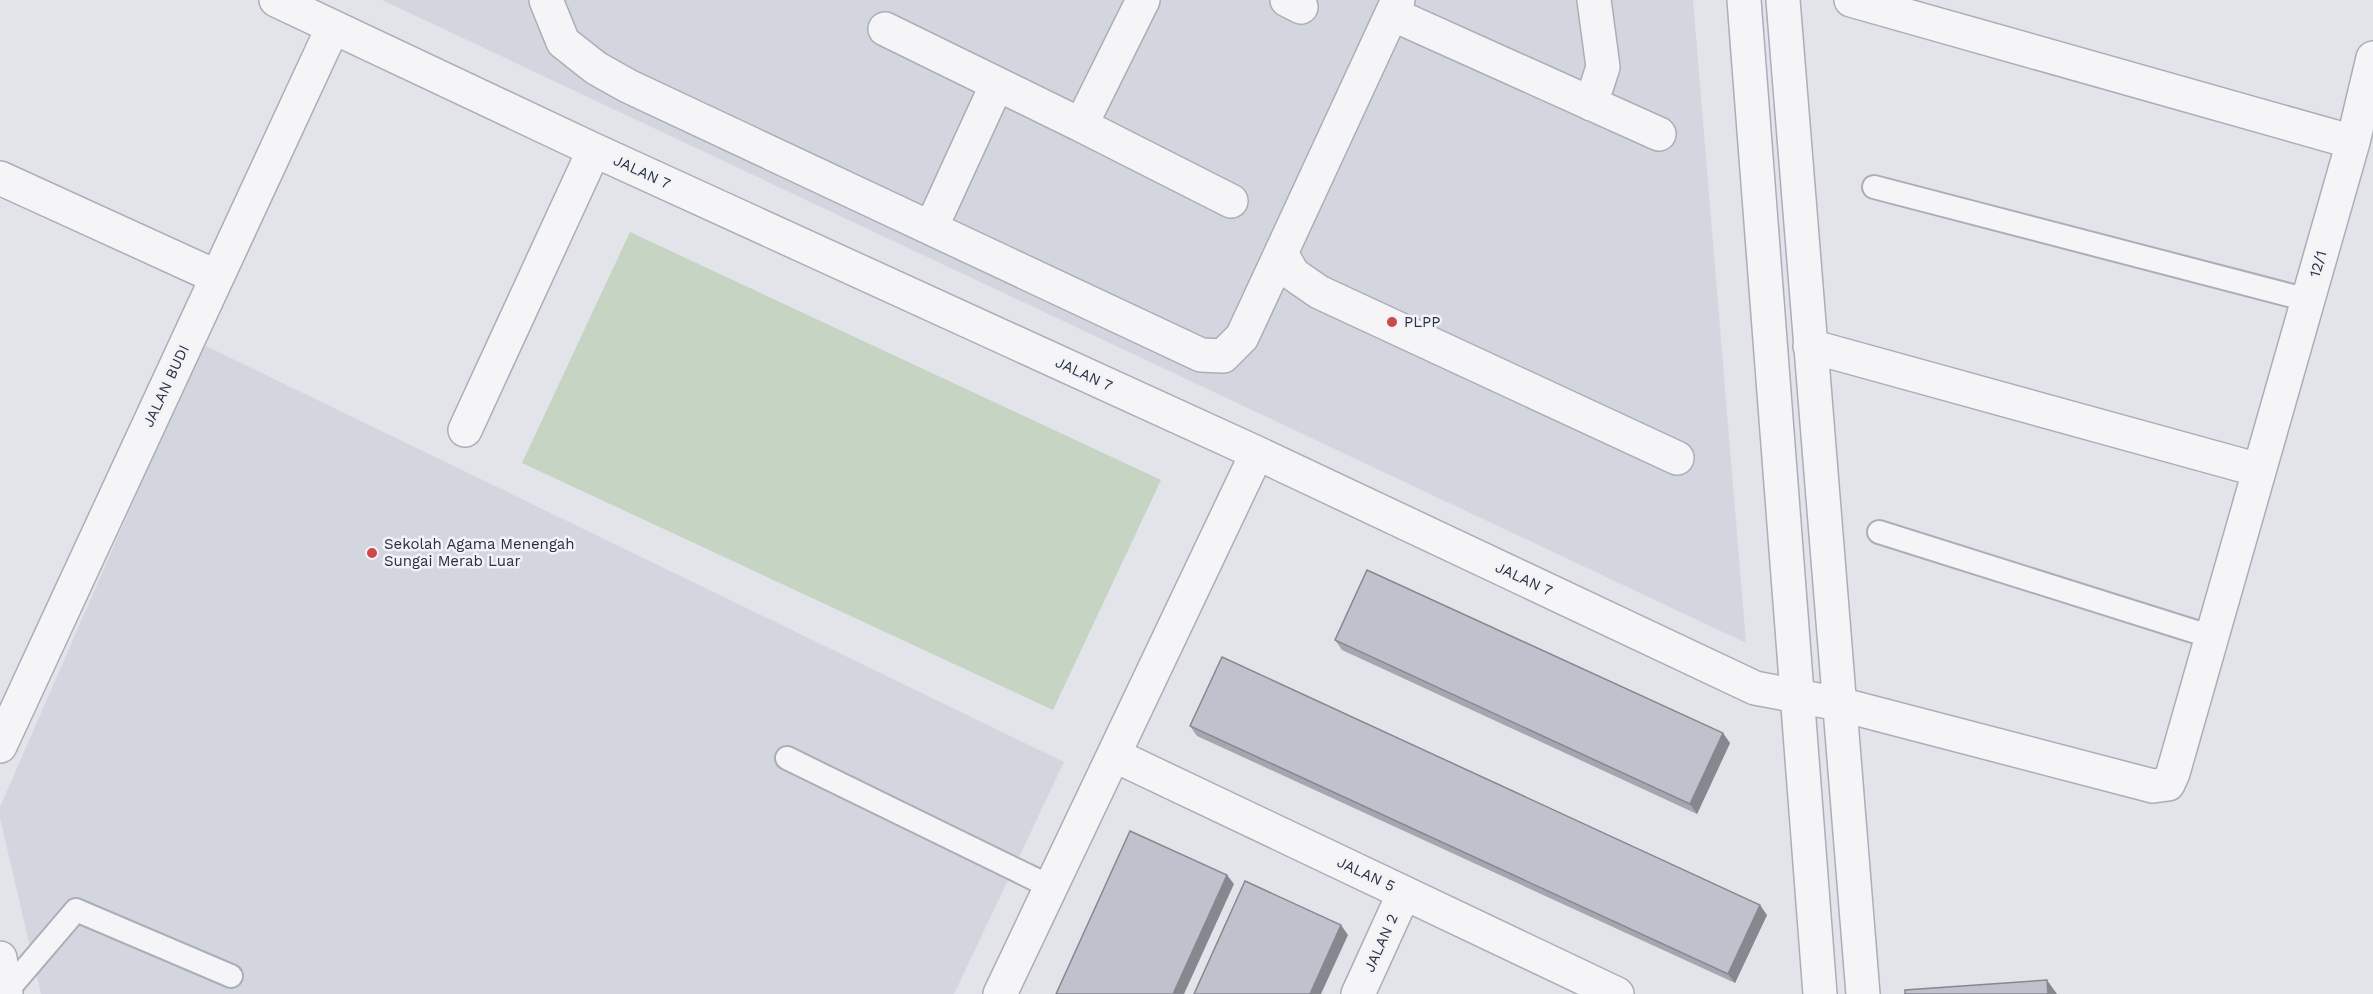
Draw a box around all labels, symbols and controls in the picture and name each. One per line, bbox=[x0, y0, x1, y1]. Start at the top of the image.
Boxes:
street label: JALAN 7 bbox=[611, 151, 673, 193]
street label: 12/1 bbox=[2306, 249, 2330, 279]
place label: PLPP bbox=[1404, 313, 1440, 331]
marker: PLPP bbox=[1385, 315, 1399, 329]
street label: JALAN BUDI bbox=[139, 342, 193, 430]
street label: JALAN 7 bbox=[1053, 353, 1115, 395]
place label: Sekolah Agama Menengah Sungai Merab Luar bbox=[384, 535, 575, 570]
marker: Sekolah Agama Menengah Sungai Merab Luar bbox=[365, 546, 379, 560]
street label: JALAN 7 bbox=[1493, 558, 1555, 600]
street label: JALAN 5 bbox=[1334, 853, 1398, 895]
street label: JALAN 2 bbox=[1360, 911, 1402, 975]

